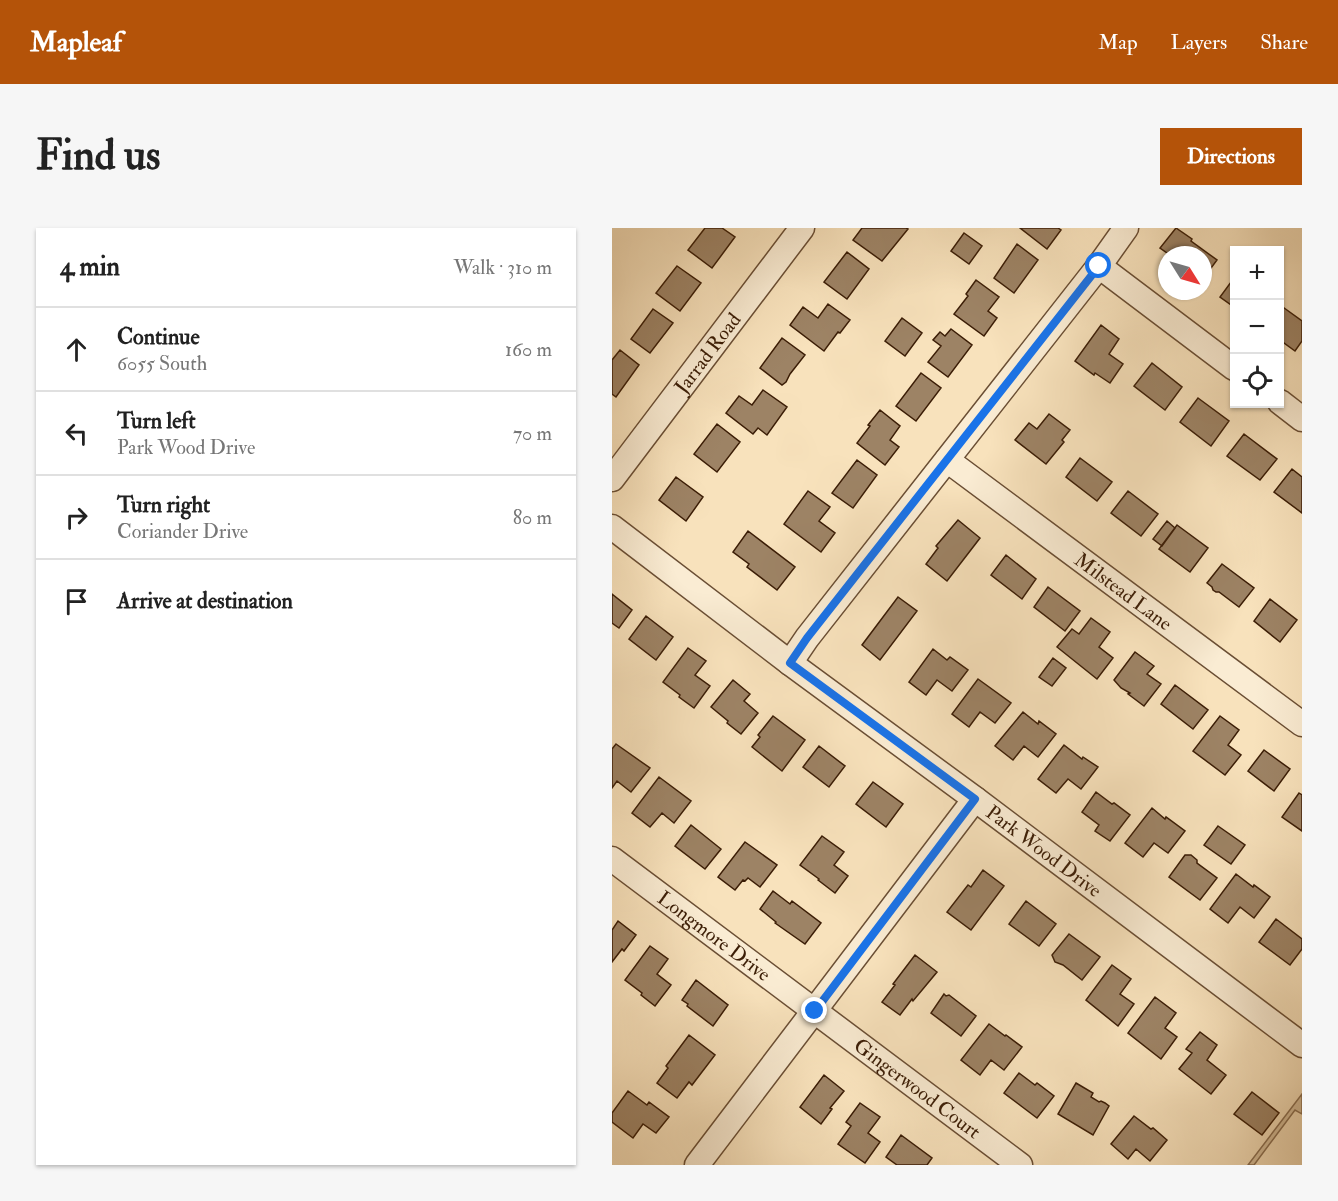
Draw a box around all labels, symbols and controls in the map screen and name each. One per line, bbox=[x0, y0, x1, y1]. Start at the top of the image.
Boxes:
text: Mapleaf bbox=[30, 25, 122, 60]
text: Map bbox=[1098, 29, 1138, 56]
text: Layers bbox=[1171, 29, 1227, 56]
text: Share bbox=[1260, 29, 1308, 56]
button: Directions bbox=[1160, 128, 1302, 185]
text: Find us bbox=[36, 130, 160, 182]
north arrow bbox=[1158, 246, 1212, 300]
map controls bbox=[1230, 246, 1284, 408]
button: + bbox=[1230, 246, 1284, 300]
text: 4 min bbox=[60, 251, 120, 283]
route start bbox=[1085, 252, 1111, 278]
text: Walk · 310 m bbox=[453, 255, 552, 280]
button: − bbox=[1230, 300, 1284, 354]
street label: Jarrad Road bbox=[668, 308, 746, 399]
text: Continue bbox=[117, 323, 200, 351]
icon: ahead bbox=[60, 333, 93, 366]
text: 160 m bbox=[505, 337, 552, 362]
text: 6055 South bbox=[117, 351, 207, 376]
button: locate bbox=[1230, 354, 1284, 408]
text: Turn left bbox=[117, 407, 196, 435]
icon: left bbox=[60, 417, 93, 450]
text: 70 m bbox=[513, 421, 552, 446]
text: Park Wood Drive bbox=[117, 435, 255, 460]
text: Turn right bbox=[117, 491, 210, 519]
icon: right bbox=[60, 501, 93, 534]
text: 80 m bbox=[513, 505, 552, 530]
text: Coriander Drive bbox=[117, 519, 248, 544]
street label: Milstead Lane bbox=[1070, 547, 1177, 636]
icon: arrive bbox=[60, 585, 93, 618]
text: Arrive at destination bbox=[117, 587, 293, 615]
street label: Park Wood Drive bbox=[981, 799, 1107, 903]
street label: Longmore Drive bbox=[653, 885, 776, 986]
route end bbox=[801, 997, 827, 1023]
street label: Gingerwood Court bbox=[849, 1033, 986, 1144]

